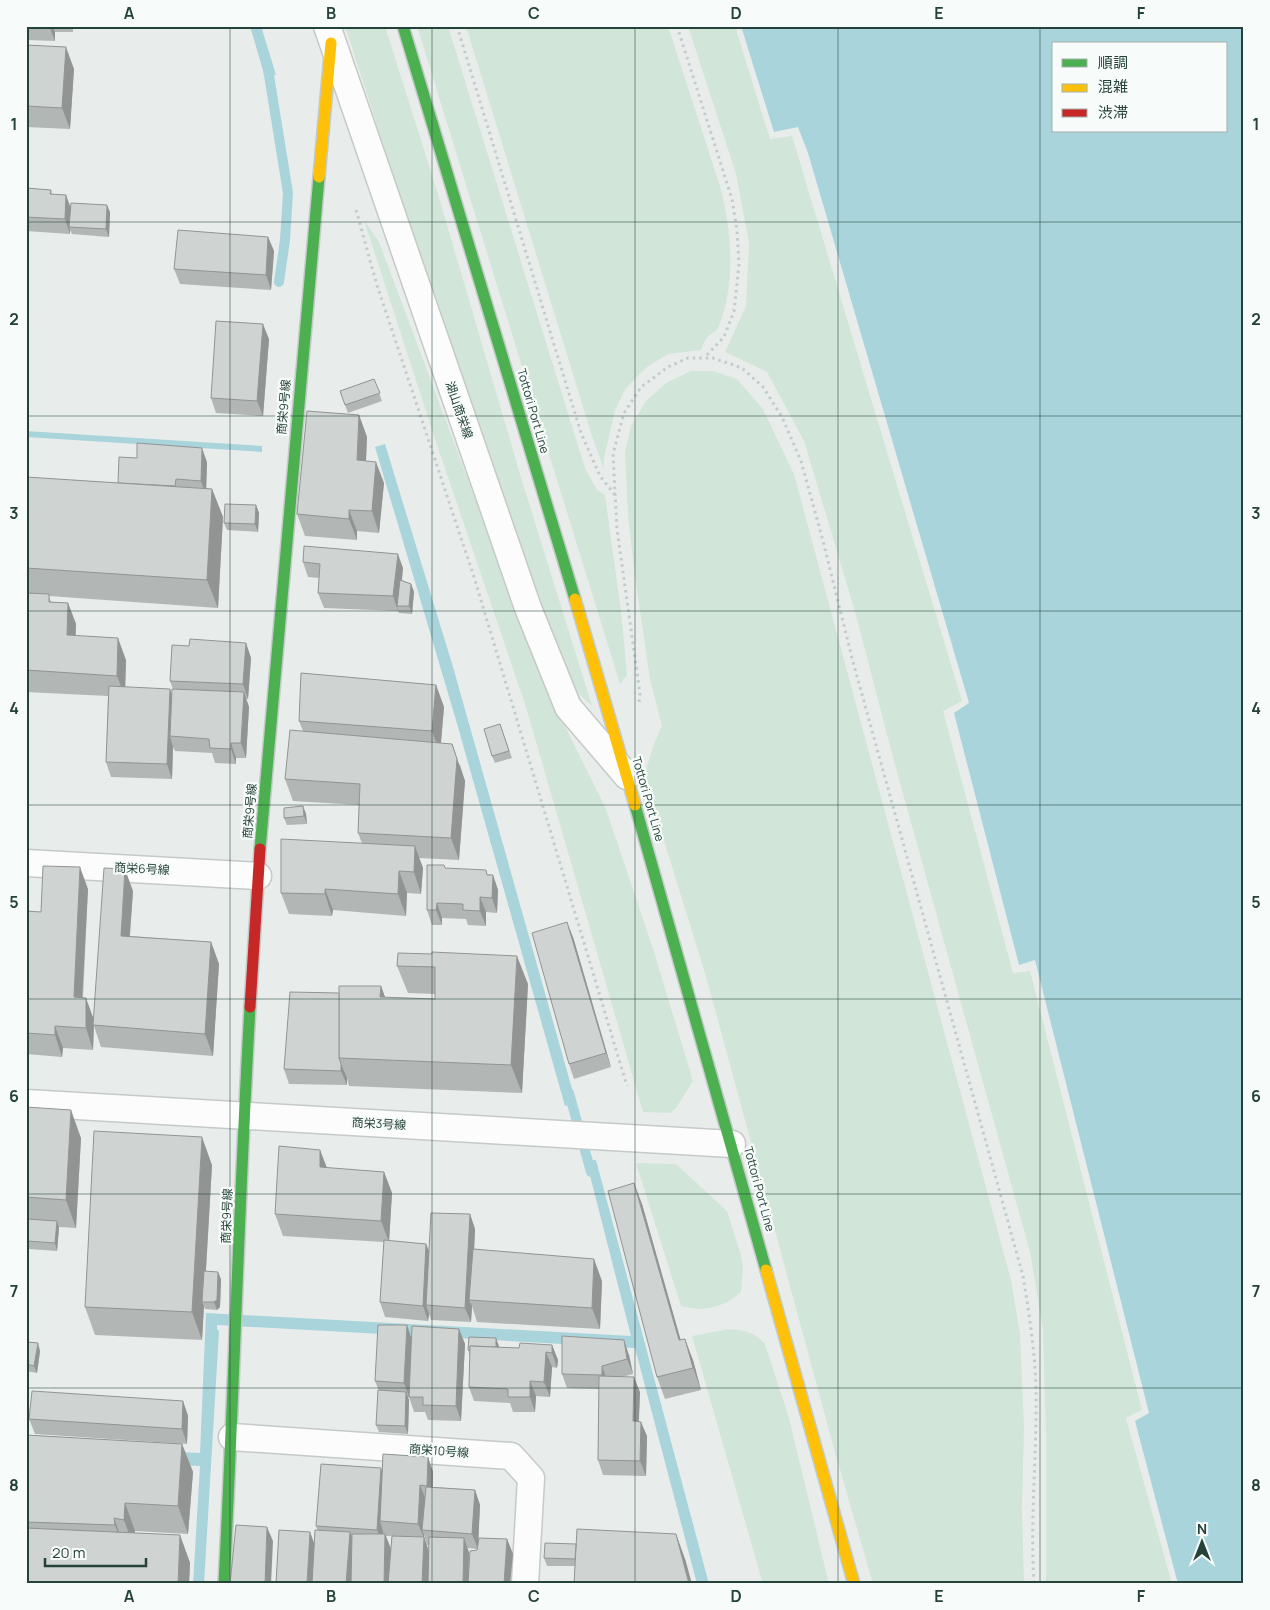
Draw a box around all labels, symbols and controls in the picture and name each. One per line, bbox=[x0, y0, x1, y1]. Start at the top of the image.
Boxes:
text: A bbox=[124, 2, 135, 24]
text: B bbox=[326, 2, 336, 24]
text: C bbox=[528, 2, 540, 24]
text: D bbox=[730, 2, 742, 24]
text: E bbox=[934, 2, 944, 24]
text: F bbox=[1137, 2, 1146, 24]
legend bbox=[1052, 42, 1228, 132]
text: 順調 bbox=[1098, 52, 1128, 73]
text: 混雑 bbox=[1098, 76, 1128, 97]
text: 渋滞 bbox=[1098, 102, 1128, 123]
text: 1 bbox=[10, 113, 18, 135]
text: 1 bbox=[1252, 113, 1260, 135]
text: 2 bbox=[9, 308, 19, 330]
text: 2 bbox=[1251, 308, 1261, 330]
street label: Tottori Port Line bbox=[513, 366, 554, 455]
street label: 商栄9号線 bbox=[273, 379, 294, 435]
street label: 湖山商栄線 bbox=[442, 379, 477, 441]
text: 3 bbox=[9, 502, 19, 524]
text: 3 bbox=[1251, 502, 1261, 524]
text: 4 bbox=[9, 697, 19, 719]
text: 4 bbox=[1251, 697, 1261, 719]
street label: Tottori Port Line bbox=[628, 754, 669, 843]
street label: 商栄9号線 bbox=[239, 783, 260, 839]
street label: 商栄6号線 bbox=[114, 859, 170, 878]
text: 5 bbox=[9, 891, 19, 913]
text: 5 bbox=[1251, 891, 1261, 913]
text: 6 bbox=[9, 1085, 19, 1107]
text: 6 bbox=[1251, 1085, 1261, 1107]
street label: 商栄3号線 bbox=[351, 1114, 407, 1133]
street label: Tottori Port Line bbox=[740, 1144, 779, 1233]
street label: 商栄9号線 bbox=[217, 1188, 236, 1244]
text: 7 bbox=[10, 1280, 18, 1302]
text: 7 bbox=[1252, 1280, 1260, 1302]
street label: 商栄10号線 bbox=[409, 1440, 470, 1461]
text: 8 bbox=[9, 1474, 19, 1496]
text: 8 bbox=[1251, 1474, 1261, 1496]
north arrow bbox=[1178, 1518, 1228, 1568]
text: N bbox=[1197, 1519, 1207, 1538]
scale bar bbox=[45, 1535, 146, 1567]
text: 20 m bbox=[52, 1542, 85, 1563]
text: A bbox=[124, 1585, 135, 1607]
text: B bbox=[326, 1585, 336, 1607]
text: C bbox=[528, 1585, 540, 1607]
text: D bbox=[730, 1585, 742, 1607]
text: E bbox=[934, 1585, 944, 1607]
text: F bbox=[1137, 1585, 1146, 1607]

